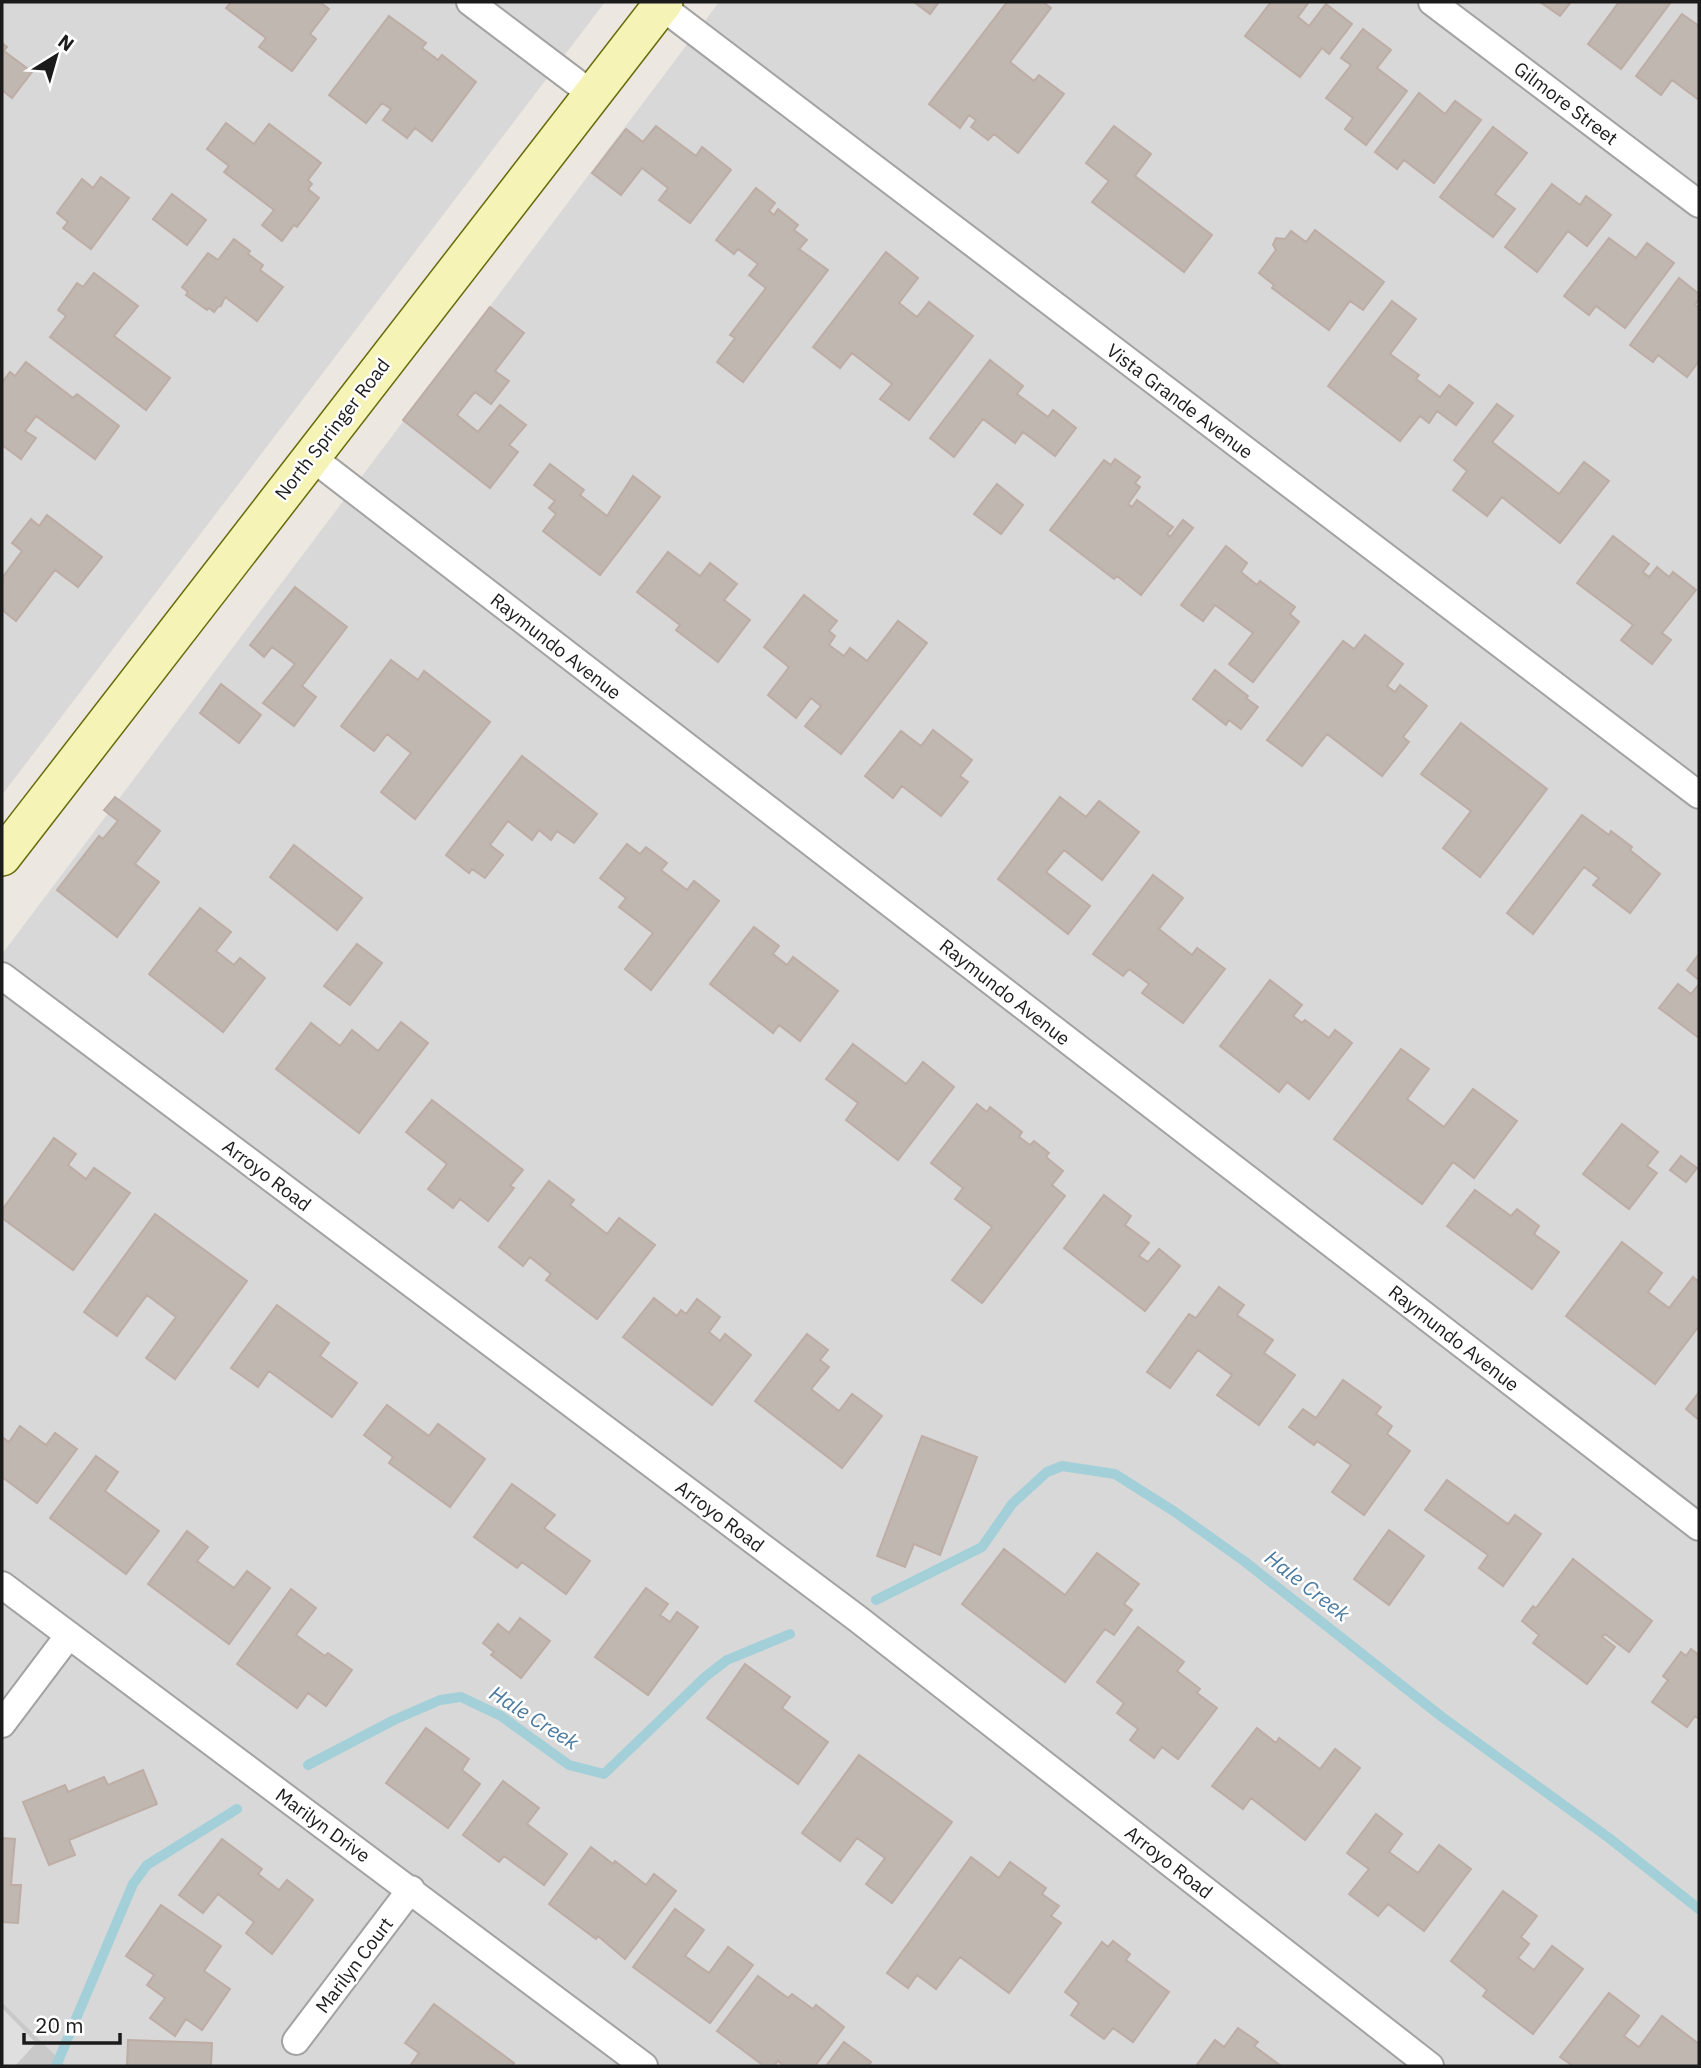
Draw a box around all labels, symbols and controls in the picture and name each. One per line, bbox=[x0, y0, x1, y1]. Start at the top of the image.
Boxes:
north arrow bbox=[21, 21, 91, 91]
text: N bbox=[54, 29, 79, 56]
street label: Gilmore Street bbox=[1509, 56, 1623, 150]
street label: Vista Grande Avenue bbox=[1102, 338, 1258, 464]
street label: North Springer Road bbox=[269, 353, 395, 505]
street label: Raymundo Avenue bbox=[486, 588, 626, 704]
street label: Raymundo Avenue bbox=[935, 934, 1075, 1050]
street label: Arroyo Road bbox=[218, 1134, 316, 1216]
street label: Raymundo Avenue bbox=[1384, 1280, 1524, 1396]
street label: Arroyo Road bbox=[671, 1475, 769, 1557]
water label: Hale Creek bbox=[1259, 1543, 1357, 1628]
water label: Hale Creek bbox=[485, 1679, 585, 1756]
street label: Marilyn Drive bbox=[271, 1783, 375, 1867]
street label: Arroyo Road bbox=[1120, 1820, 1218, 1904]
street label: Marilyn Court bbox=[310, 1912, 398, 2018]
scale bar bbox=[24, 2002, 121, 2046]
text: 20 m bbox=[35, 2011, 84, 2039]

